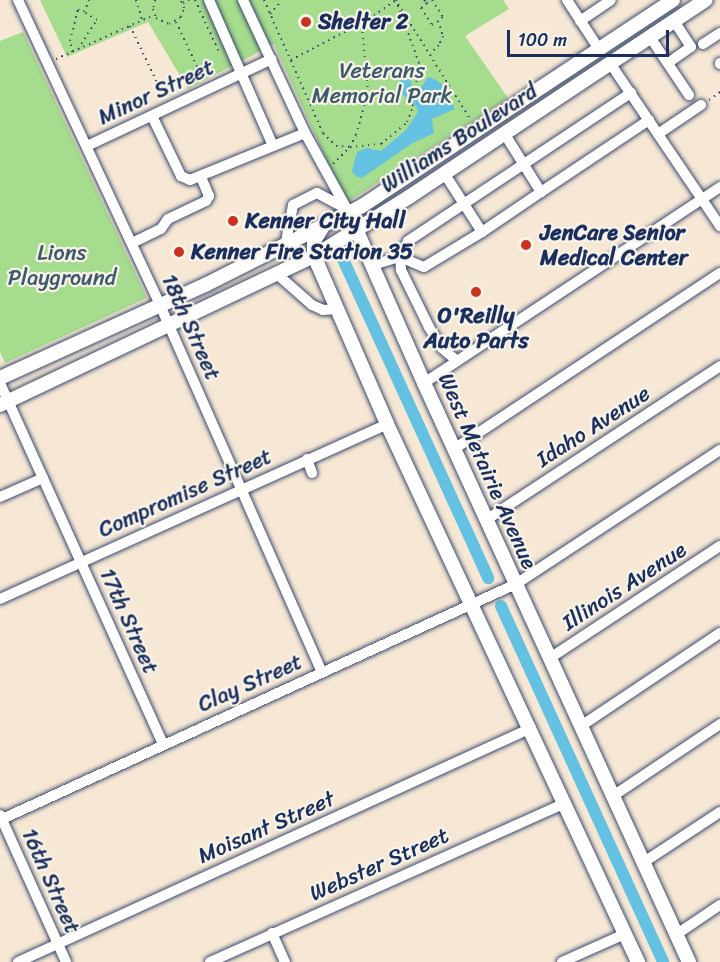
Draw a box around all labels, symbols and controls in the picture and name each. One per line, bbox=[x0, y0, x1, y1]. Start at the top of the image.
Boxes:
place label: Shelter 2 bbox=[318, 9, 409, 35]
marker: Shelter 2 bbox=[299, 15, 313, 29]
scale bar bbox=[510, 18, 672, 56]
text: 100 m bbox=[518, 24, 567, 56]
street label: Minor Street bbox=[93, 53, 219, 131]
park label: Veterans Memorial Park bbox=[312, 57, 452, 108]
street label: Williams Boulevard bbox=[376, 78, 542, 198]
place label: Kenner City Hall bbox=[245, 208, 405, 234]
marker: Kenner City Hall bbox=[226, 214, 240, 228]
place label: JenCare Senior Medical Center bbox=[540, 219, 688, 270]
marker: JenCare Senior Medical Center bbox=[517, 236, 535, 254]
park label: Lions Playground bbox=[8, 239, 116, 290]
place label: Kenner Fire Station 35 bbox=[191, 239, 414, 265]
marker: Kenner Fire Station 35 bbox=[172, 245, 186, 259]
street label: 18th Street bbox=[156, 270, 226, 384]
marker: O'Reilly Auto Parts bbox=[469, 285, 483, 299]
place label: O'Reilly Auto Parts bbox=[424, 302, 528, 354]
street label: West Metairie Avenue bbox=[433, 369, 543, 573]
street label: Idaho Avenue bbox=[531, 380, 655, 472]
street label: Compromise Street bbox=[94, 443, 276, 543]
street label: Illinois Avenue bbox=[557, 536, 691, 636]
street label: 17th Street bbox=[94, 564, 164, 678]
street label: Clay Street bbox=[193, 648, 307, 718]
street label: Moisant Street bbox=[194, 785, 338, 869]
street label: Webster Street bbox=[305, 822, 453, 906]
street label: 16th Street bbox=[16, 824, 86, 938]

